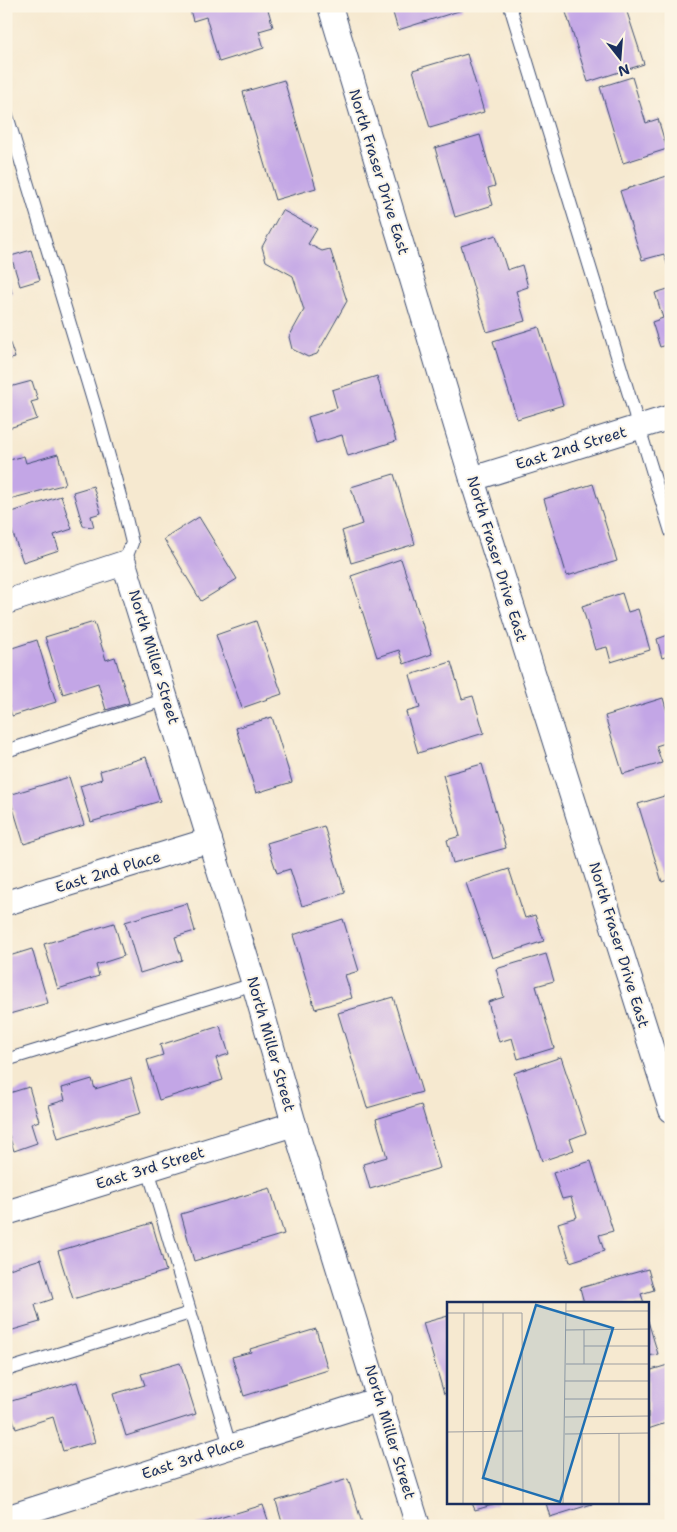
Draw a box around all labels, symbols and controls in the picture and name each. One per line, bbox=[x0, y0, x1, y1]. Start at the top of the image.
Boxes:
north arrow bbox=[594, 32, 644, 82]
text: N bbox=[616, 60, 632, 81]
street label: North Fraser Drive East bbox=[344, 87, 414, 257]
street label: East 2nd Street bbox=[513, 422, 629, 474]
street label: North Fraser Drive East bbox=[462, 474, 532, 644]
street label: North Miller Street bbox=[124, 587, 184, 727]
street label: East 2nd Place bbox=[53, 846, 163, 898]
street label: North Fraser Drive East bbox=[584, 860, 654, 1030]
street label: North Miller Street bbox=[242, 974, 300, 1114]
street label: East 3rd Street bbox=[93, 1142, 207, 1194]
inset map bbox=[447, 1302, 650, 1504]
street label: North Miller Street bbox=[360, 1362, 420, 1502]
street label: East 3rd Place bbox=[139, 1432, 247, 1484]

